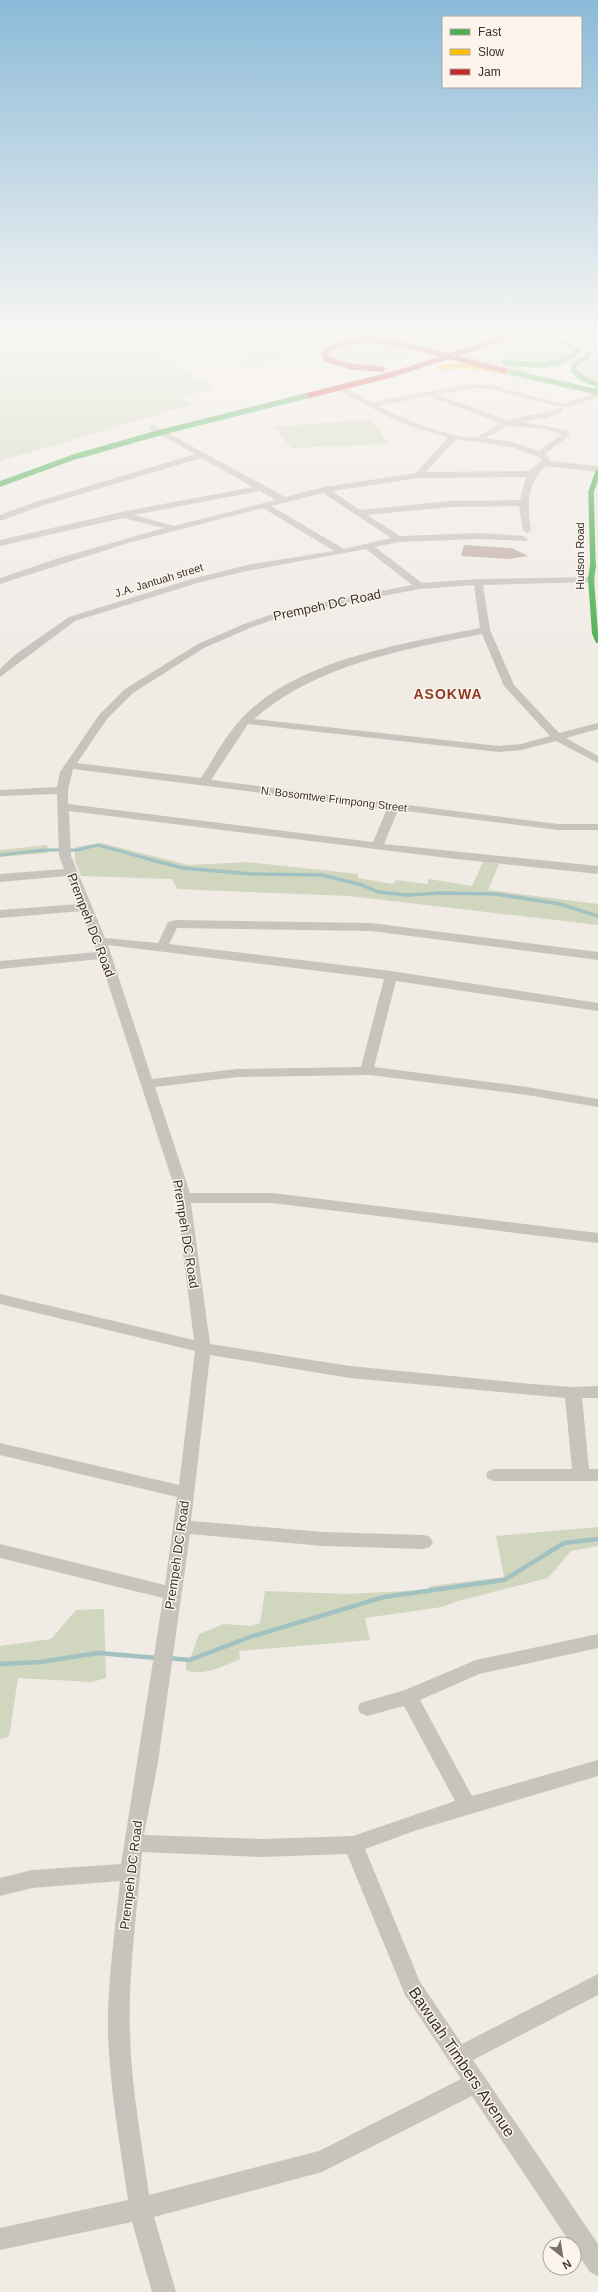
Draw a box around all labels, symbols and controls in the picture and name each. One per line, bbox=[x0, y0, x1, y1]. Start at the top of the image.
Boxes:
legend bbox=[442, 16, 582, 88]
text: Fast bbox=[478, 25, 502, 39]
text: Slow bbox=[478, 45, 504, 59]
text: Jam bbox=[478, 65, 501, 79]
street label: Hudson Road bbox=[574, 522, 586, 590]
street label: J.A. Jantuah street bbox=[113, 561, 205, 599]
street label: Prempeh DC Road bbox=[272, 586, 382, 624]
district label: ASOKWA bbox=[414, 686, 483, 702]
street label: N. Bosomtwe Frimpong Street bbox=[260, 784, 408, 814]
street label: Prempeh DC Road bbox=[64, 871, 118, 979]
street label: Prempeh DC Road bbox=[170, 1179, 202, 1289]
street label: Prempeh DC Road bbox=[162, 1500, 192, 1610]
street label: Prempeh DC Road bbox=[117, 1820, 145, 1930]
street label: Bawuah Timbers Avenue bbox=[406, 1984, 519, 2140]
north arrow bbox=[542, 2236, 582, 2276]
text: N bbox=[561, 2257, 573, 2272]

